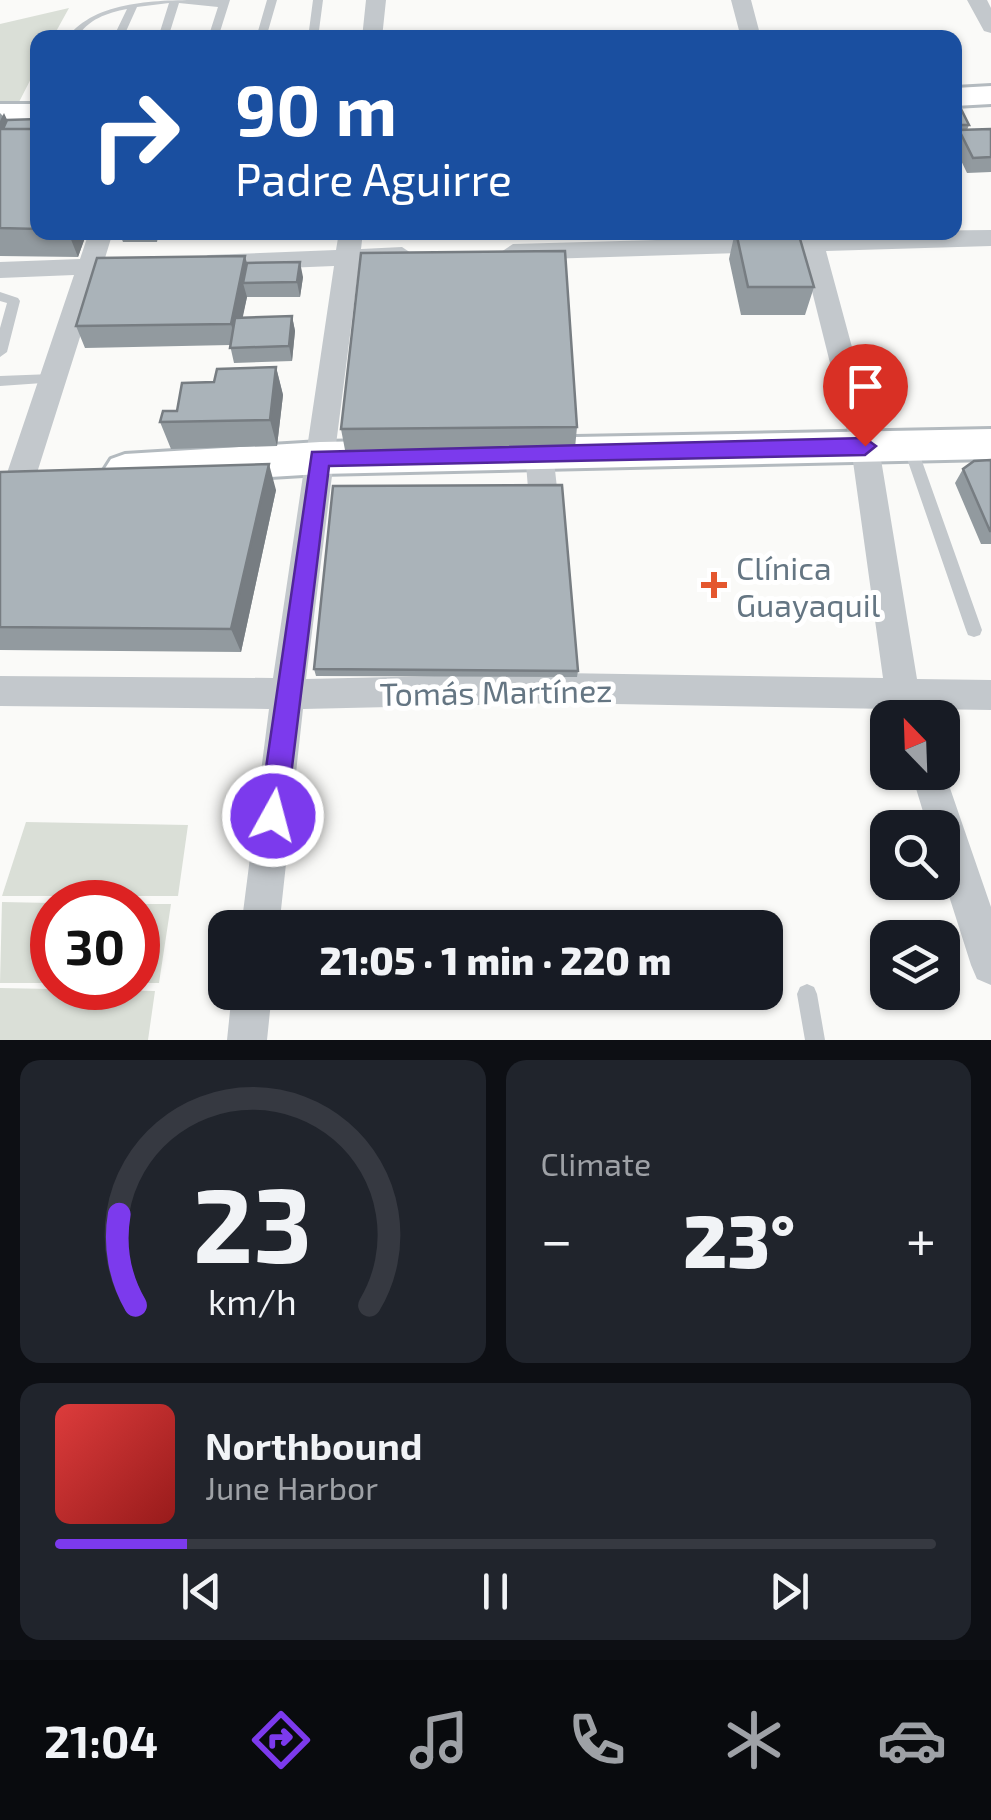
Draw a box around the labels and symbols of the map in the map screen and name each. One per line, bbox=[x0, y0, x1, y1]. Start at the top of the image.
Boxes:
pin bbox=[823, 344, 908, 447]
place label: Clínica Guayaquil bbox=[736, 548, 881, 623]
marker: Clínica Guayaquil bbox=[701, 572, 727, 598]
street label: Tomás Martínez bbox=[379, 670, 613, 712]
north arrow bbox=[870, 700, 960, 790]
position arrow bbox=[221, 764, 325, 868]
speed limit sign: 30 bbox=[30, 880, 160, 1010]

